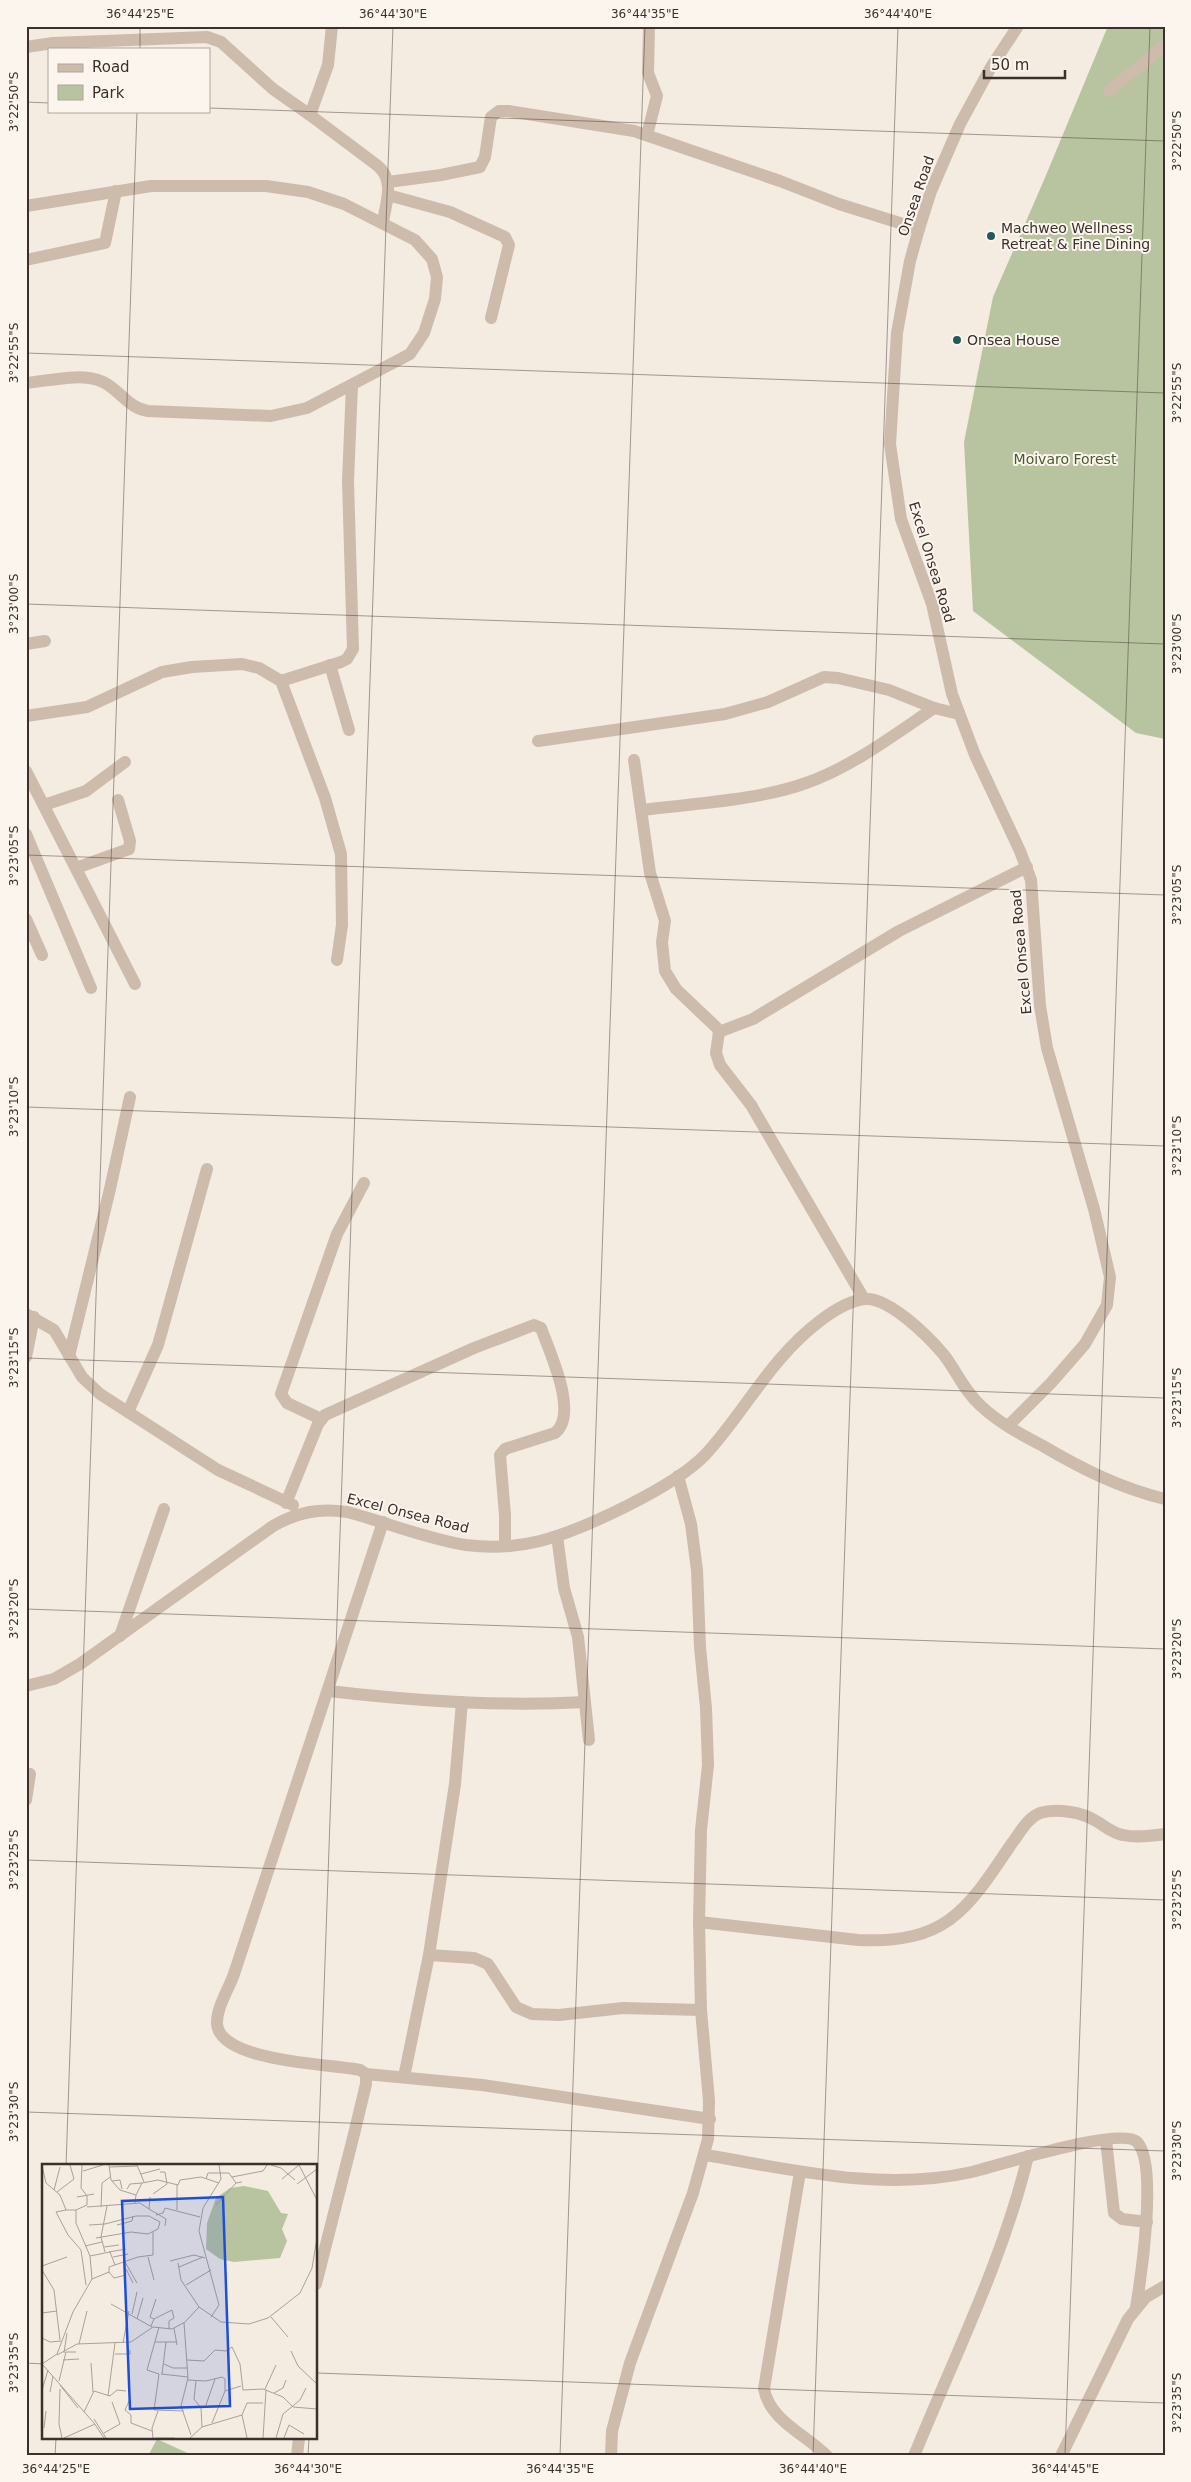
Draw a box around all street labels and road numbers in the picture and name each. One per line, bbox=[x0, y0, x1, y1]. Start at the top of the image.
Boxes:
street label: Onsea Road bbox=[895, 154, 937, 238]
street label: Excel Onsea Road bbox=[906, 500, 958, 624]
street label: Excel Onsea Road bbox=[1008, 889, 1034, 1015]
street label: Excel Onsea Road bbox=[345, 1490, 471, 1536]

